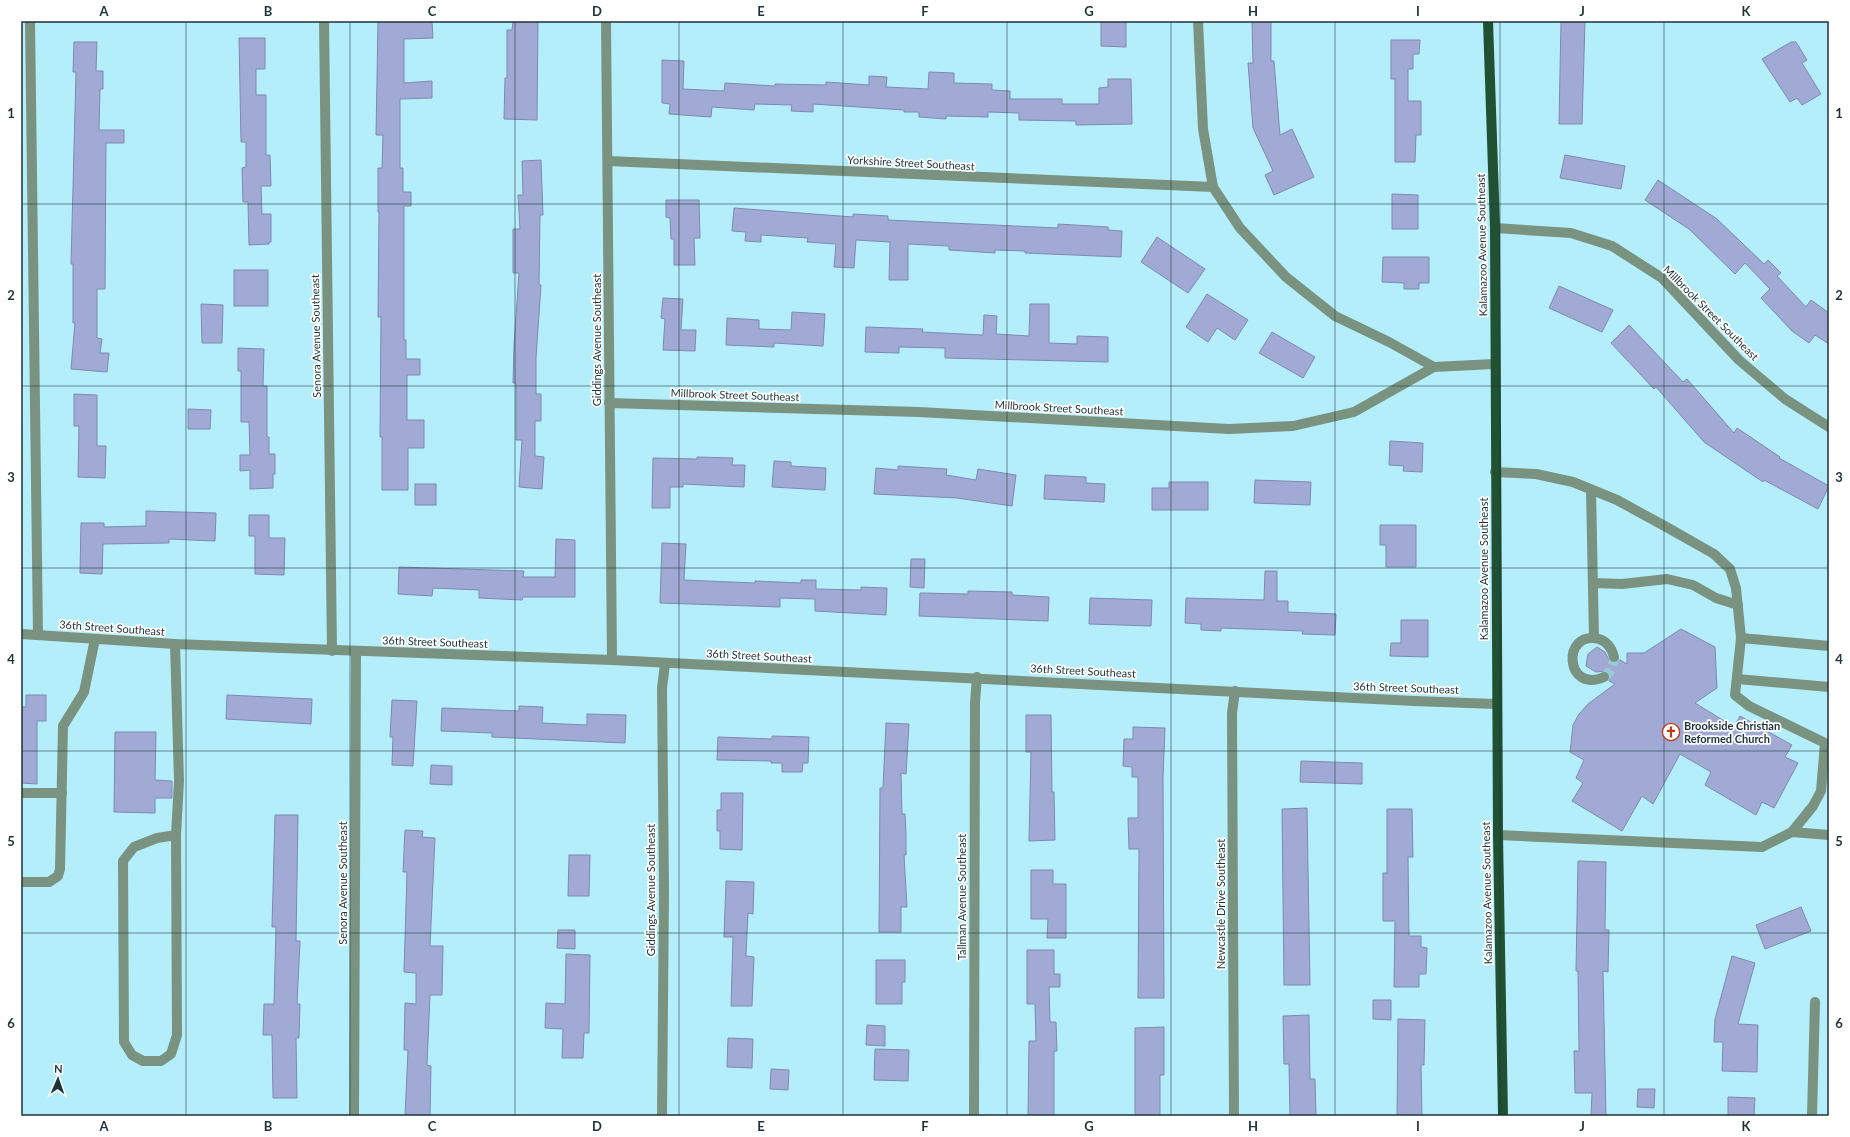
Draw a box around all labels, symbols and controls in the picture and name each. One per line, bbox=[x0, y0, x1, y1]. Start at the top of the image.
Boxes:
text: A bbox=[98, 3, 109, 19]
text: B bbox=[264, 3, 273, 19]
text: C bbox=[428, 3, 437, 19]
text: D bbox=[592, 3, 602, 19]
text: E bbox=[757, 3, 765, 19]
text: F bbox=[921, 3, 929, 19]
text: G bbox=[1084, 3, 1094, 19]
text: H bbox=[1248, 3, 1258, 19]
text: I bbox=[1416, 3, 1420, 19]
text: J bbox=[1579, 3, 1585, 19]
text: K bbox=[1742, 3, 1752, 19]
text: 1 bbox=[7, 105, 15, 121]
text: 1 bbox=[1835, 105, 1843, 121]
street label: Yorkshire Street Southeast bbox=[847, 153, 975, 172]
street label: Kalamazoo Avenue Southeast bbox=[1474, 174, 1489, 316]
street label: Millbrook Street Southeast bbox=[1661, 262, 1762, 363]
street label: Senora Avenue Southeast bbox=[308, 274, 323, 398]
street label: Giddings Avenue Southeast bbox=[590, 274, 603, 406]
text: 2 bbox=[7, 287, 15, 303]
text: 2 bbox=[1835, 287, 1843, 303]
street label: Millbrook Street Southeast bbox=[670, 386, 800, 403]
street label: Millbrook Street Southeast bbox=[994, 398, 1124, 417]
text: 3 bbox=[7, 469, 15, 485]
text: 3 bbox=[1835, 469, 1843, 485]
street label: Kalamazoo Avenue Southeast bbox=[1477, 498, 1490, 640]
street label: 36th Street Southeast bbox=[59, 617, 165, 638]
street label: 36th Street Southeast bbox=[382, 633, 488, 650]
street label: 36th Street Southeast bbox=[706, 646, 812, 665]
text: 4 bbox=[7, 651, 15, 667]
text: 4 bbox=[1835, 651, 1843, 667]
street label: 36th Street Southeast bbox=[1030, 661, 1136, 680]
street label: 36th Street Southeast bbox=[1353, 679, 1459, 696]
place label: Brookside Christian Reformed Church bbox=[1684, 719, 1780, 745]
church icon: Brookside Christian Reformed Church bbox=[1661, 722, 1681, 742]
street label: Senora Avenue Southeast bbox=[336, 821, 349, 945]
street label: Kalamazoo Avenue Southeast bbox=[1479, 822, 1494, 964]
street label: Giddings Avenue Southeast bbox=[644, 824, 657, 956]
text: 5 bbox=[7, 833, 15, 849]
text: 5 bbox=[1835, 833, 1843, 849]
street label: Tallman Avenue Southeast bbox=[955, 834, 968, 960]
street label: Newcastle Drive Southeast bbox=[1214, 839, 1227, 969]
text: 6 bbox=[7, 1015, 15, 1031]
text: 6 bbox=[1835, 1015, 1843, 1031]
north arrow bbox=[38, 1059, 78, 1099]
text: N bbox=[54, 1062, 63, 1075]
text: A bbox=[98, 1118, 109, 1134]
text: B bbox=[264, 1118, 273, 1134]
text: C bbox=[428, 1118, 437, 1134]
text: D bbox=[592, 1118, 602, 1134]
text: E bbox=[757, 1118, 765, 1134]
text: F bbox=[921, 1118, 929, 1134]
text: G bbox=[1084, 1118, 1094, 1134]
text: H bbox=[1248, 1118, 1258, 1134]
text: I bbox=[1416, 1118, 1420, 1134]
text: J bbox=[1579, 1118, 1585, 1134]
text: K bbox=[1742, 1118, 1752, 1134]

